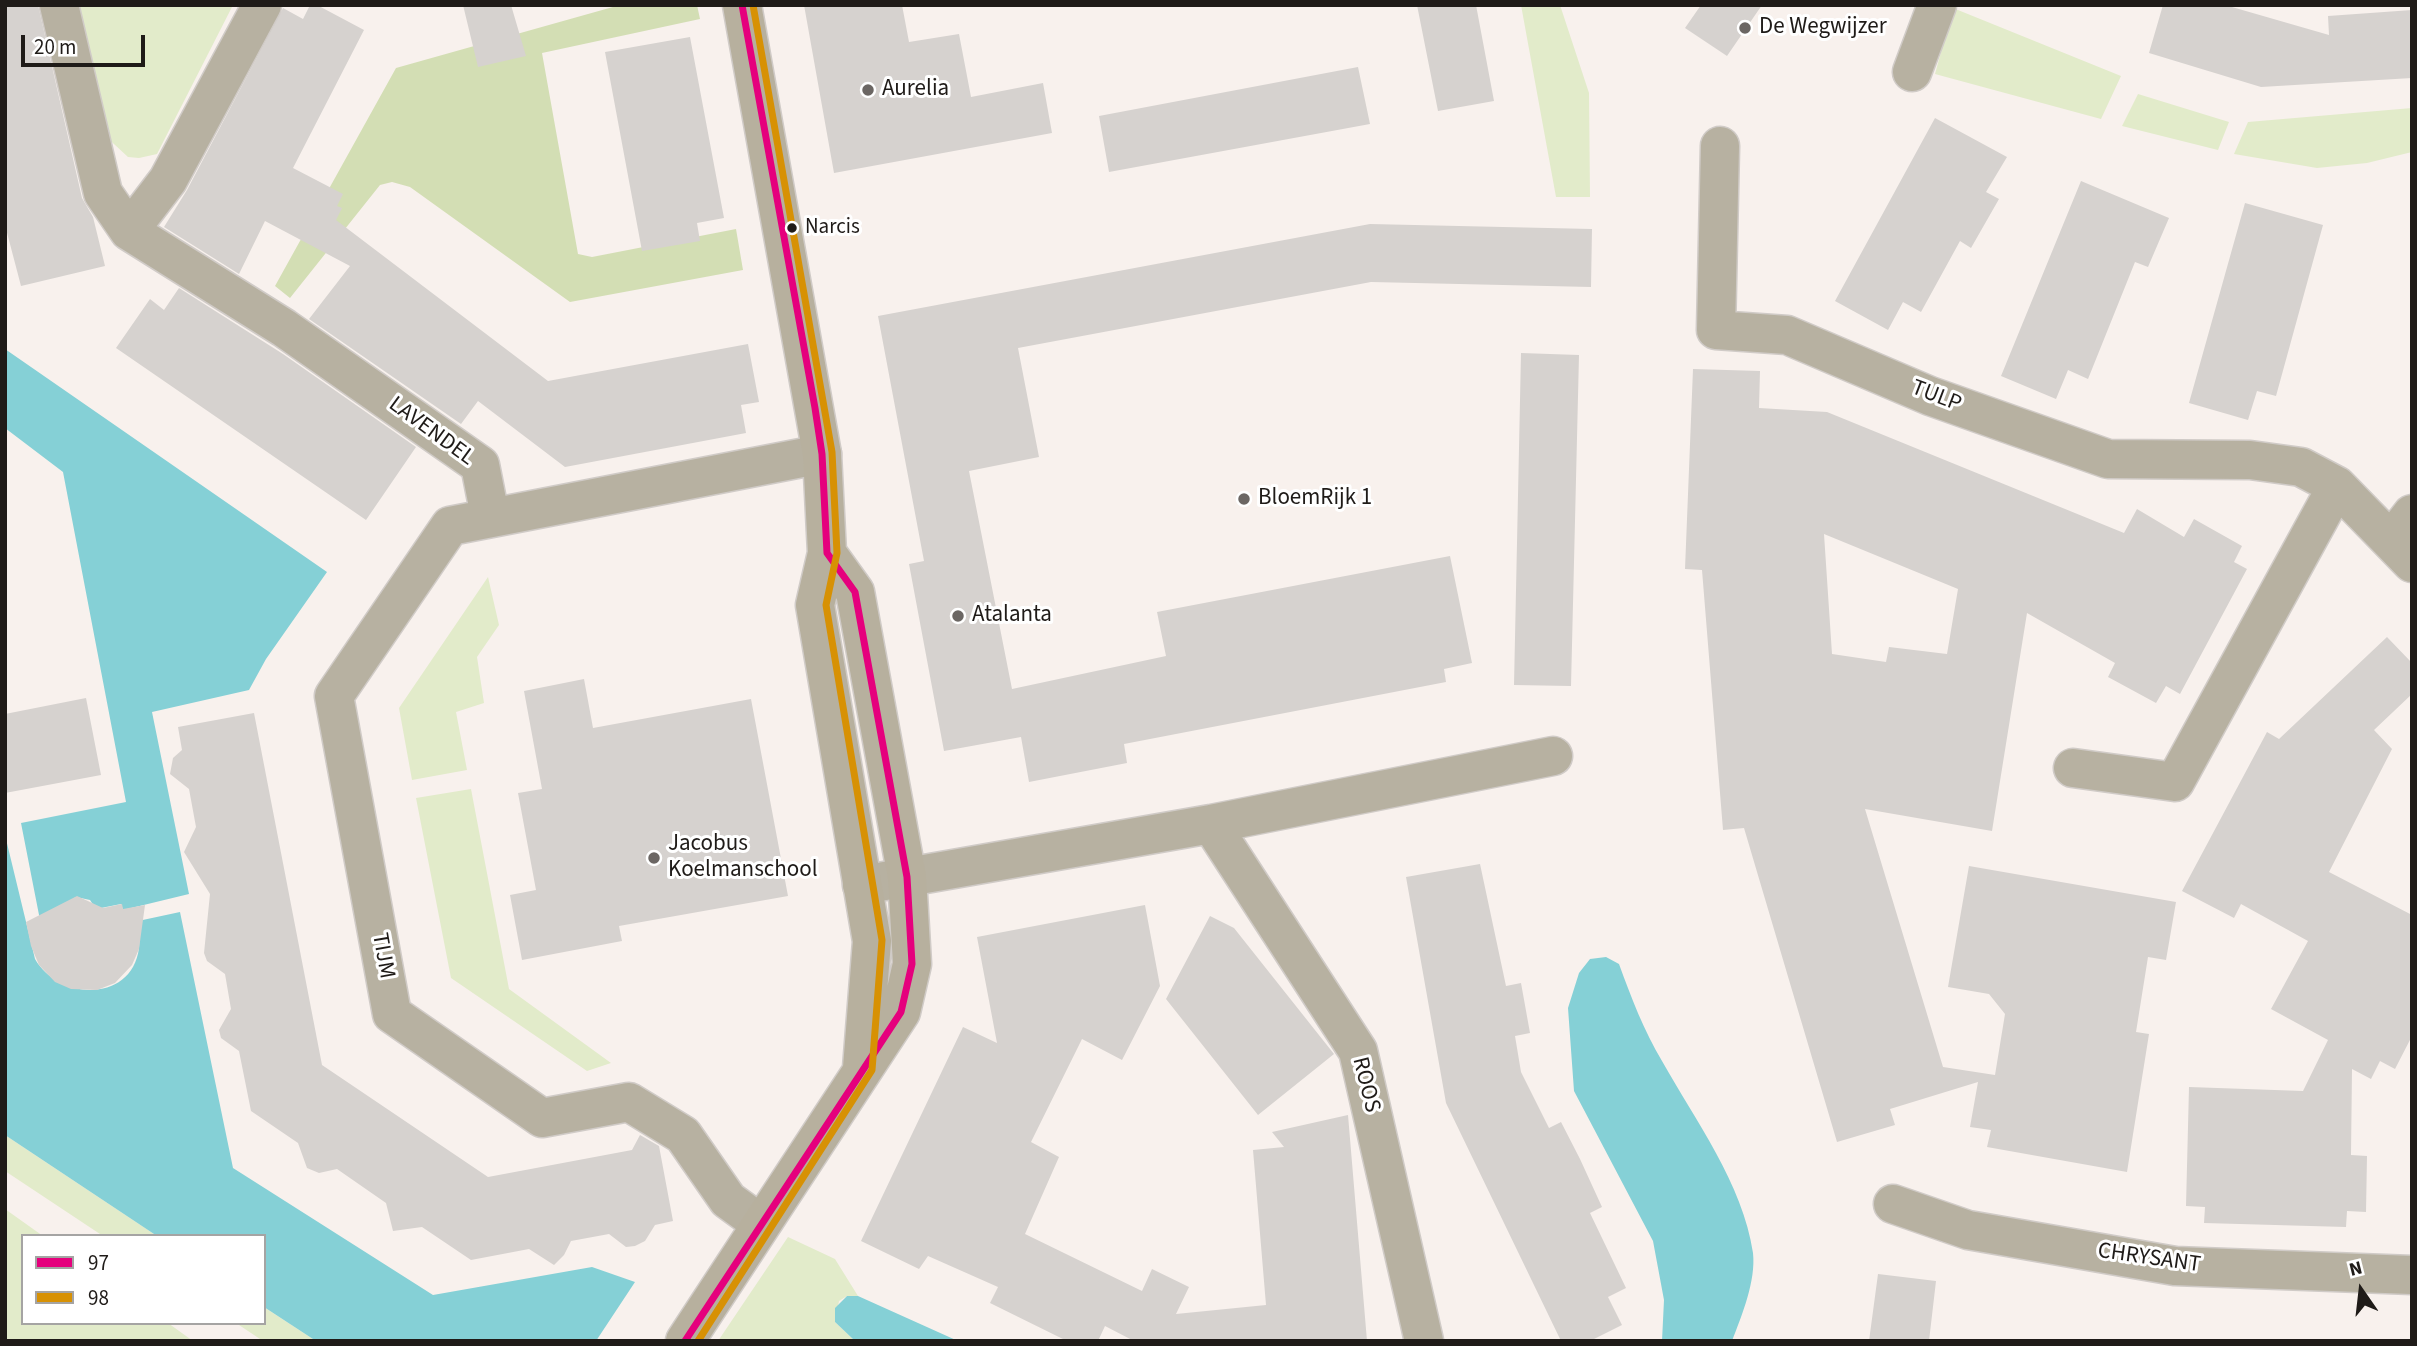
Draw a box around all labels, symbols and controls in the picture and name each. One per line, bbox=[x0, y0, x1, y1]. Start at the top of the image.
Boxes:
place label: De Wegwijzer bbox=[1759, 14, 1887, 42]
marker: De Wegwijzer bbox=[1737, 20, 1753, 36]
scale bar bbox=[24, 21, 149, 65]
text: 20 m bbox=[34, 32, 76, 62]
place label: Aurelia bbox=[882, 76, 949, 104]
marker: Aurelia bbox=[860, 82, 876, 98]
place label: Narcis bbox=[805, 215, 860, 241]
marker: Narcis bbox=[785, 221, 799, 235]
street label: TULP bbox=[1907, 375, 1965, 419]
street label: LAVENDEL bbox=[383, 392, 479, 472]
place label: BloemRijk 1 bbox=[1258, 485, 1372, 513]
marker: BloemRijk 1 bbox=[1236, 491, 1252, 507]
place label: Atalanta bbox=[972, 602, 1052, 630]
marker: Atalanta bbox=[950, 608, 966, 624]
place label: Jacobus Koelmanschool bbox=[668, 831, 818, 885]
marker: Jacobus Koelmanschool bbox=[646, 850, 662, 866]
street label: TIJM bbox=[364, 931, 400, 981]
street label: ROOS bbox=[1345, 1055, 1385, 1115]
legend bbox=[21, 1234, 266, 1325]
street label: CHRYSANT bbox=[2096, 1238, 2202, 1280]
text: 97 bbox=[88, 1248, 109, 1278]
north arrow bbox=[2326, 1255, 2396, 1325]
text: N bbox=[2346, 1255, 2365, 1284]
text: 98 bbox=[88, 1283, 109, 1313]

